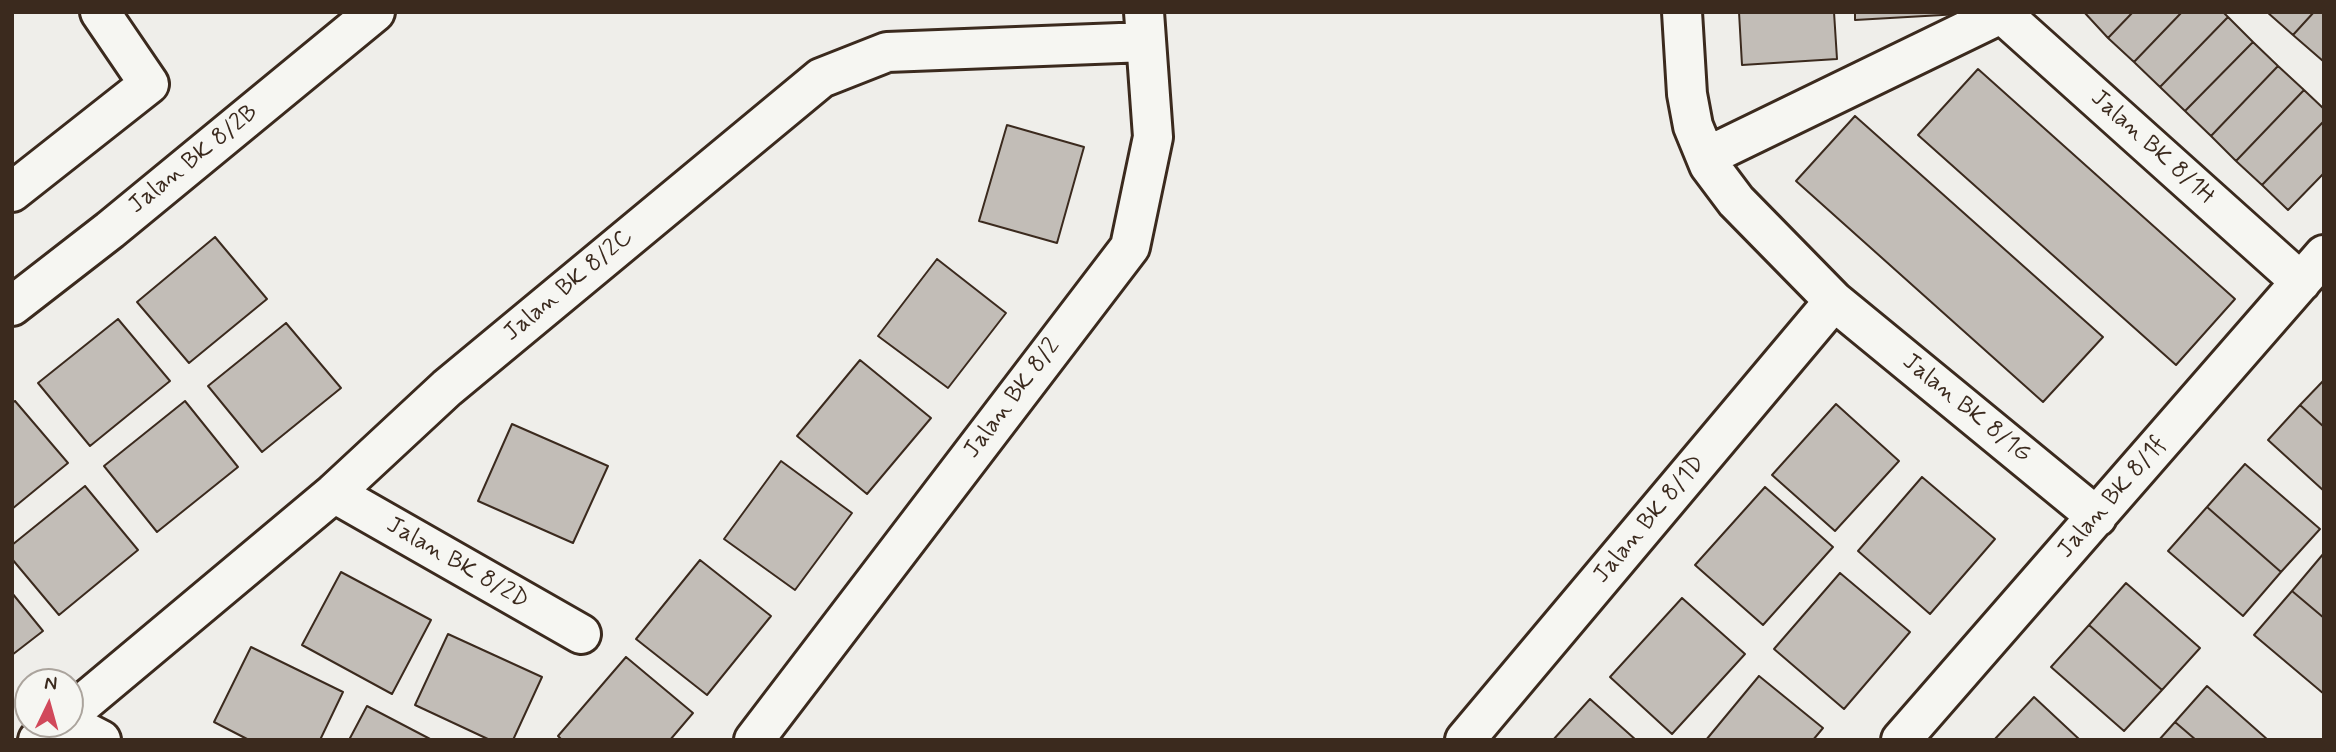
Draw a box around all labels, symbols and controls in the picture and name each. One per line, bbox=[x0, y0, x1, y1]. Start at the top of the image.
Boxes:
street label: Jalan BK 8/1H bbox=[2084, 85, 2220, 211]
street label: Jalan BK 8/2B bbox=[124, 99, 264, 221]
street label: Jalan BK 8/2C bbox=[499, 224, 639, 348]
street label: Jalan BK 8/2 bbox=[959, 333, 1067, 465]
street label: Jalan BK 8/1G bbox=[1896, 348, 2036, 470]
street label: Jalan BK 8/1f bbox=[2052, 431, 2174, 565]
street label: Jalan BK 8/1D bbox=[1588, 450, 1712, 590]
street label: Jalan BK 8/2D bbox=[381, 512, 533, 616]
north arrow bbox=[14, 668, 84, 738]
text: N bbox=[43, 671, 58, 697]

